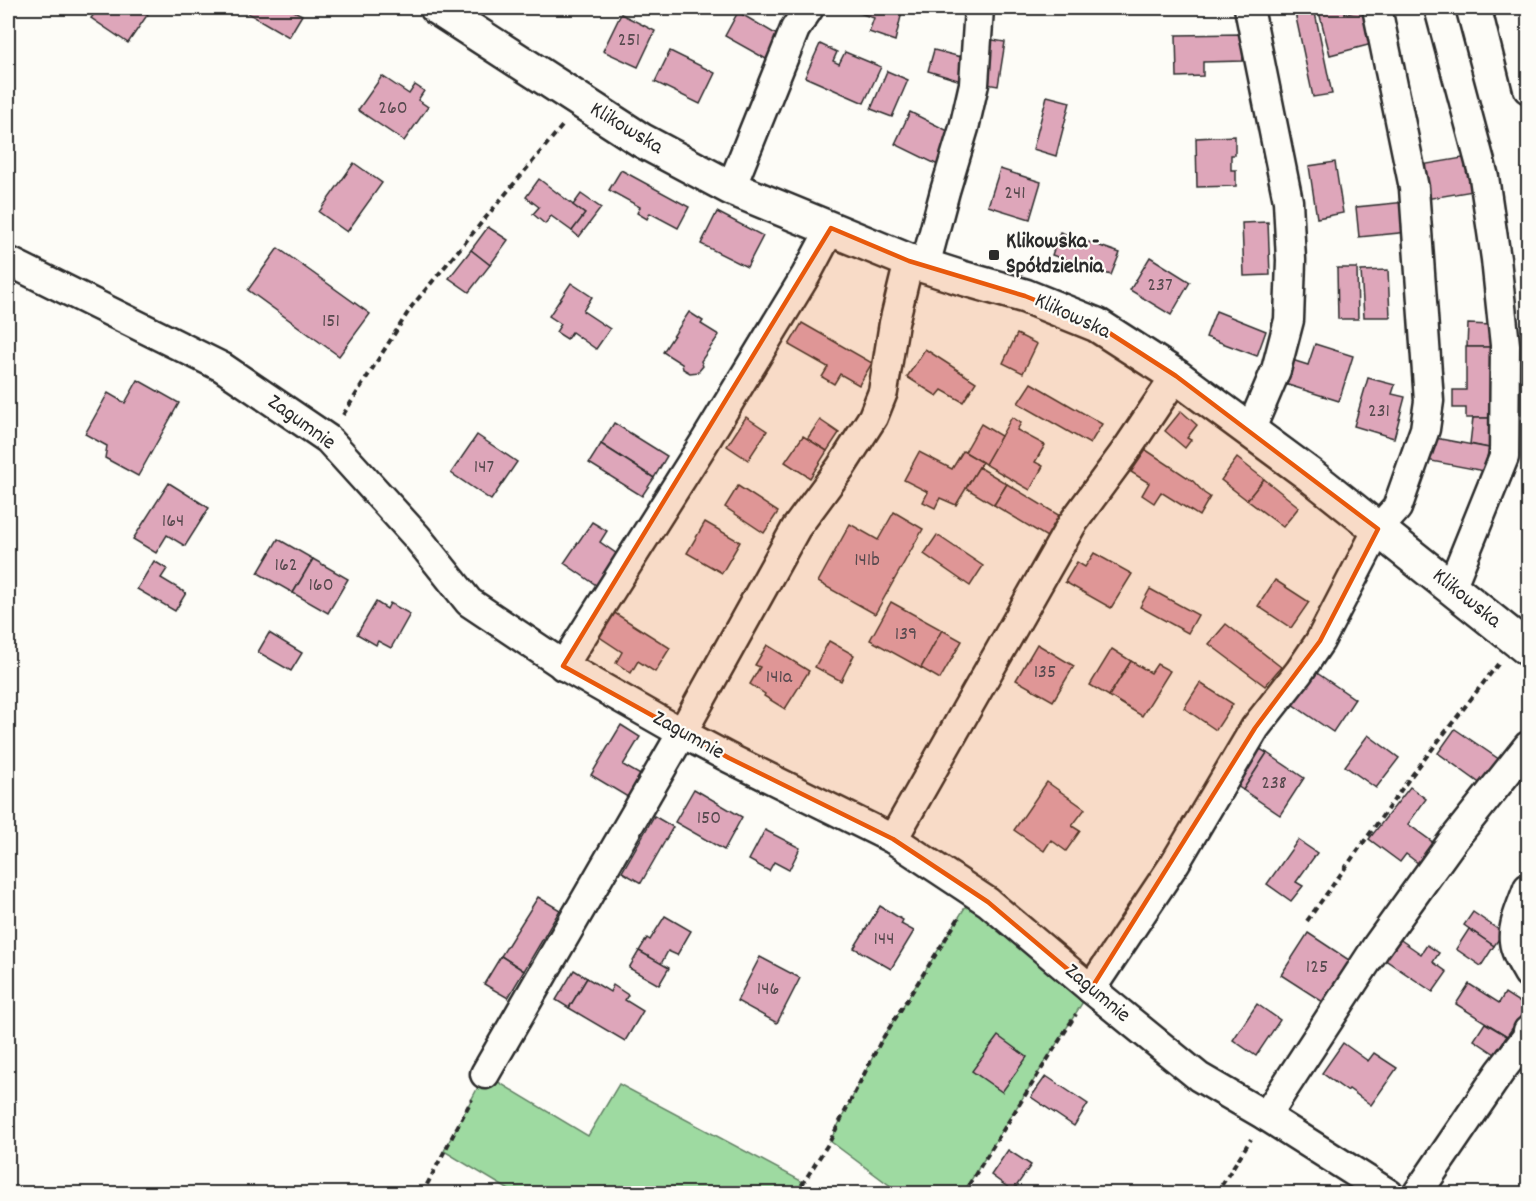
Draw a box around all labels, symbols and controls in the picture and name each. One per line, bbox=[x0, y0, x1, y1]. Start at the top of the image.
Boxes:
house number: 251 bbox=[618, 27, 640, 55]
house number: 260 bbox=[378, 95, 408, 123]
street label: Klikowska bbox=[583, 95, 669, 163]
house number: 241 bbox=[1004, 180, 1026, 208]
place label: Klikowska - Spółdzielnia bbox=[1006, 227, 1104, 283]
marker: Klikowska - Spółdzielnia bbox=[987, 248, 1001, 262]
house number: 237 bbox=[1147, 272, 1173, 300]
street label: Klikowska bbox=[1029, 286, 1116, 348]
house number: 151 bbox=[322, 308, 340, 336]
street label: Zagumnie bbox=[260, 387, 342, 459]
house number: 231 bbox=[1368, 398, 1390, 426]
house number: 147 bbox=[474, 454, 494, 482]
house number: 164 bbox=[162, 508, 184, 536]
house number: 141b bbox=[854, 547, 880, 575]
house number: 162 bbox=[275, 552, 297, 580]
street label: Klikowska bbox=[1425, 561, 1508, 637]
house number: 160 bbox=[308, 572, 334, 600]
house number: 139 bbox=[895, 621, 917, 649]
house number: 135 bbox=[1034, 659, 1056, 687]
house number: 141a bbox=[766, 664, 793, 692]
street label: Zagumnie bbox=[646, 704, 730, 768]
house number: 238 bbox=[1261, 770, 1287, 798]
house number: 150 bbox=[697, 805, 721, 833]
house number: 144 bbox=[874, 926, 894, 954]
house number: 125 bbox=[1306, 954, 1328, 982]
street label: Zagumnie bbox=[1057, 957, 1137, 1031]
house number: 146 bbox=[757, 976, 779, 1004]

